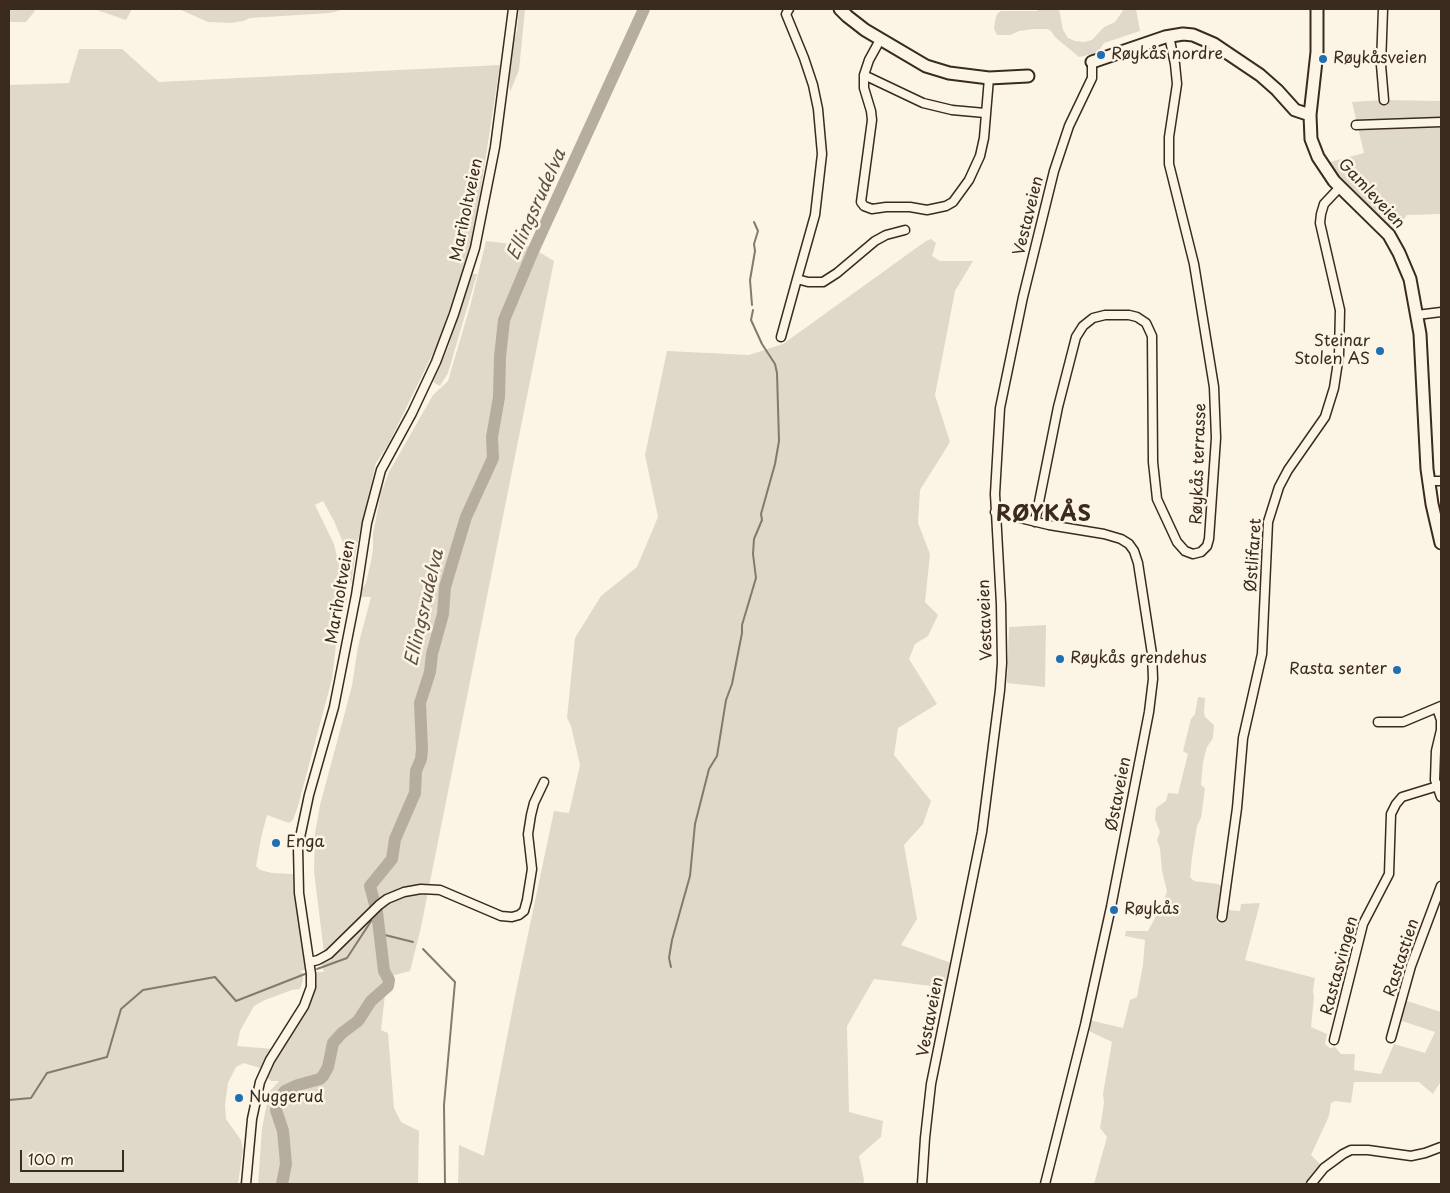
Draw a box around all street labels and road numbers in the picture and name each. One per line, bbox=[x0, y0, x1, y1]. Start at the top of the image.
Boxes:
street label: Gamleveien bbox=[1334, 155, 1408, 233]
street label: Mariholtveien bbox=[447, 157, 487, 263]
street label: Vestaveien bbox=[1010, 174, 1048, 258]
street label: Røykås terrasse bbox=[1187, 403, 1211, 525]
street label: Østlifaret bbox=[1242, 517, 1266, 593]
street label: Mariholtveien bbox=[322, 539, 360, 645]
street label: Vestaveien bbox=[975, 579, 997, 661]
street label: Østaveien bbox=[1102, 755, 1136, 833]
street label: Rastasvingen bbox=[1318, 914, 1362, 1018]
street label: Rastastien bbox=[1380, 917, 1424, 999]
street label: Vestaveien bbox=[914, 975, 948, 1059]

